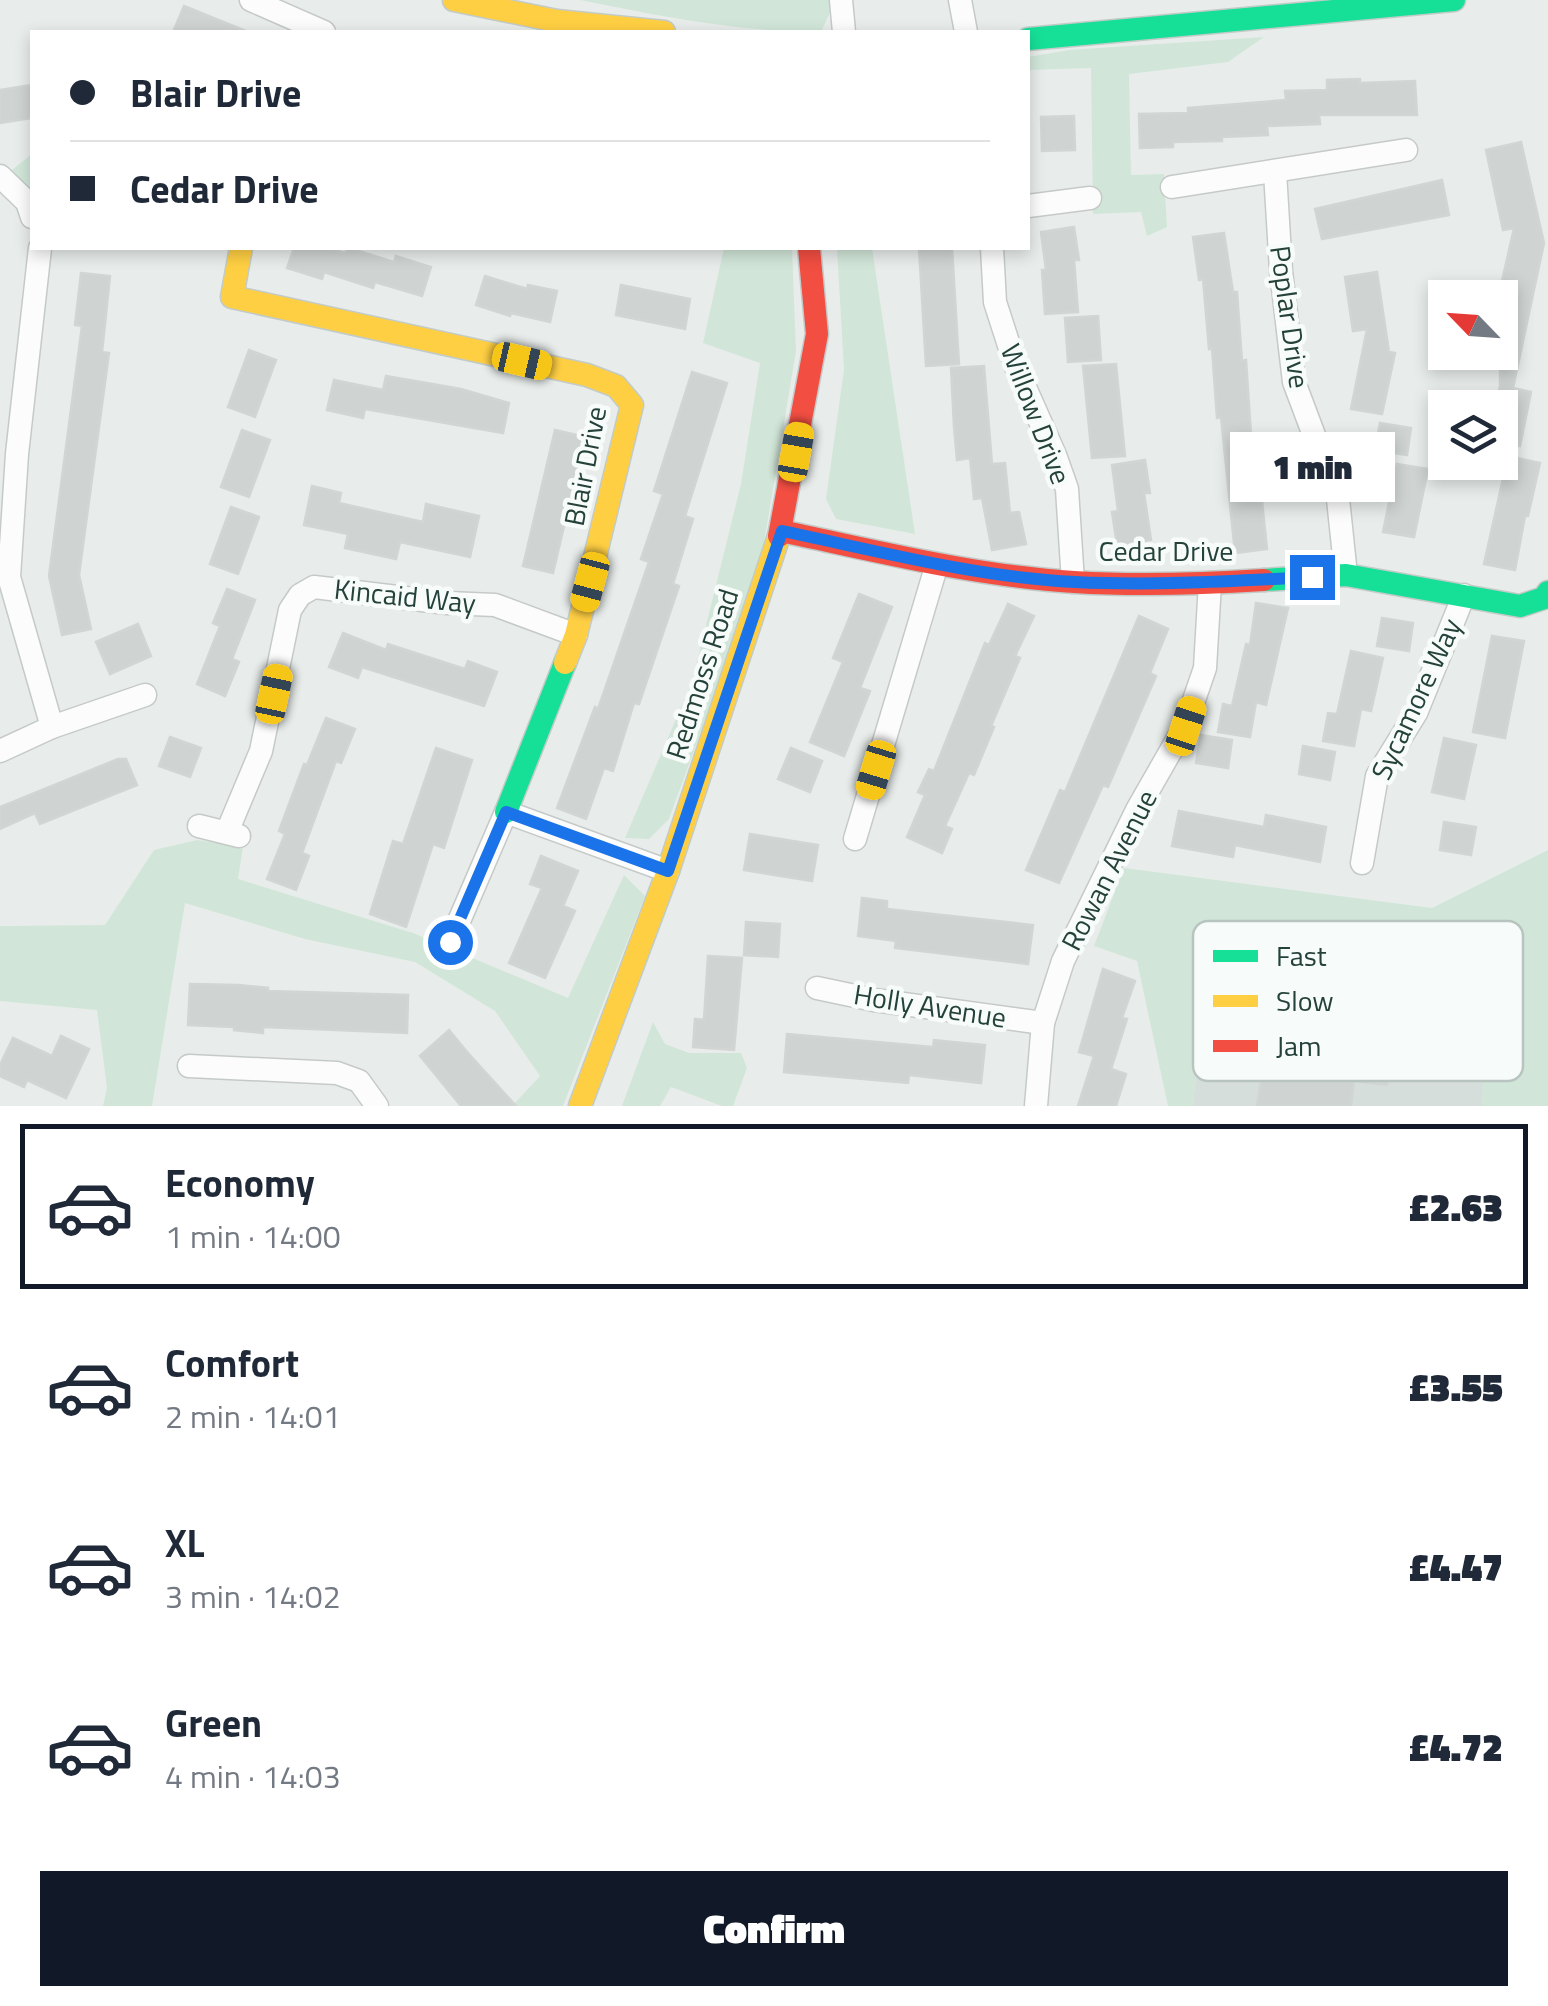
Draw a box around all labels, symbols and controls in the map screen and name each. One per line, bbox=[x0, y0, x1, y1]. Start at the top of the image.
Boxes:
text: Blair Drive bbox=[130, 64, 301, 122]
text: Cedar Drive bbox=[130, 160, 319, 218]
street label: Poplar Drive bbox=[1259, 243, 1322, 391]
north arrow bbox=[1428, 280, 1518, 370]
map controls bbox=[1428, 280, 1518, 480]
street label: Willow Drive bbox=[990, 337, 1083, 490]
car bbox=[489, 340, 555, 382]
button: layers bbox=[1428, 390, 1518, 480]
street label: Blair Drive bbox=[552, 402, 617, 529]
car bbox=[776, 420, 816, 484]
callout: 1 min bbox=[1230, 432, 1394, 502]
text: 1 min bbox=[1273, 443, 1352, 491]
street label: Cedar Drive bbox=[1098, 529, 1234, 572]
car bbox=[568, 549, 612, 615]
route end bbox=[1290, 555, 1335, 600]
street label: Kincaid Way bbox=[332, 567, 478, 624]
street label: Redmoss Road bbox=[654, 583, 749, 765]
street label: Sycamore Way bbox=[1359, 611, 1472, 787]
car bbox=[253, 662, 295, 726]
car bbox=[1162, 693, 1210, 759]
car bbox=[853, 737, 899, 803]
street label: Rowan Avenue bbox=[1050, 782, 1168, 958]
route start bbox=[428, 920, 473, 965]
legend bbox=[1193, 921, 1523, 1081]
text: Fast bbox=[1276, 934, 1327, 977]
street label: Holly Avenue bbox=[851, 972, 1009, 1039]
text: Slow bbox=[1276, 979, 1334, 1022]
text: Jam bbox=[1276, 1024, 1322, 1067]
text: Economy bbox=[165, 1154, 315, 1212]
icon: car bbox=[45, 1162, 135, 1252]
text: £2.63 bbox=[1409, 1178, 1503, 1236]
text: 1 min · 14:00 bbox=[165, 1212, 341, 1260]
text: Comfort bbox=[165, 1334, 299, 1392]
icon: car bbox=[45, 1342, 135, 1432]
text: £3.55 bbox=[1409, 1358, 1503, 1416]
text: 2 min · 14:01 bbox=[165, 1392, 341, 1440]
text: XL bbox=[165, 1514, 205, 1572]
icon: car bbox=[45, 1522, 135, 1612]
text: £4.47 bbox=[1409, 1538, 1503, 1596]
text: 3 min · 14:02 bbox=[165, 1572, 341, 1620]
text: Green bbox=[165, 1694, 262, 1752]
icon: car bbox=[45, 1702, 135, 1792]
text: £4.72 bbox=[1409, 1718, 1503, 1776]
text: 4 min · 14:03 bbox=[165, 1752, 341, 1800]
button: Confirm bbox=[40, 1871, 1508, 1986]

